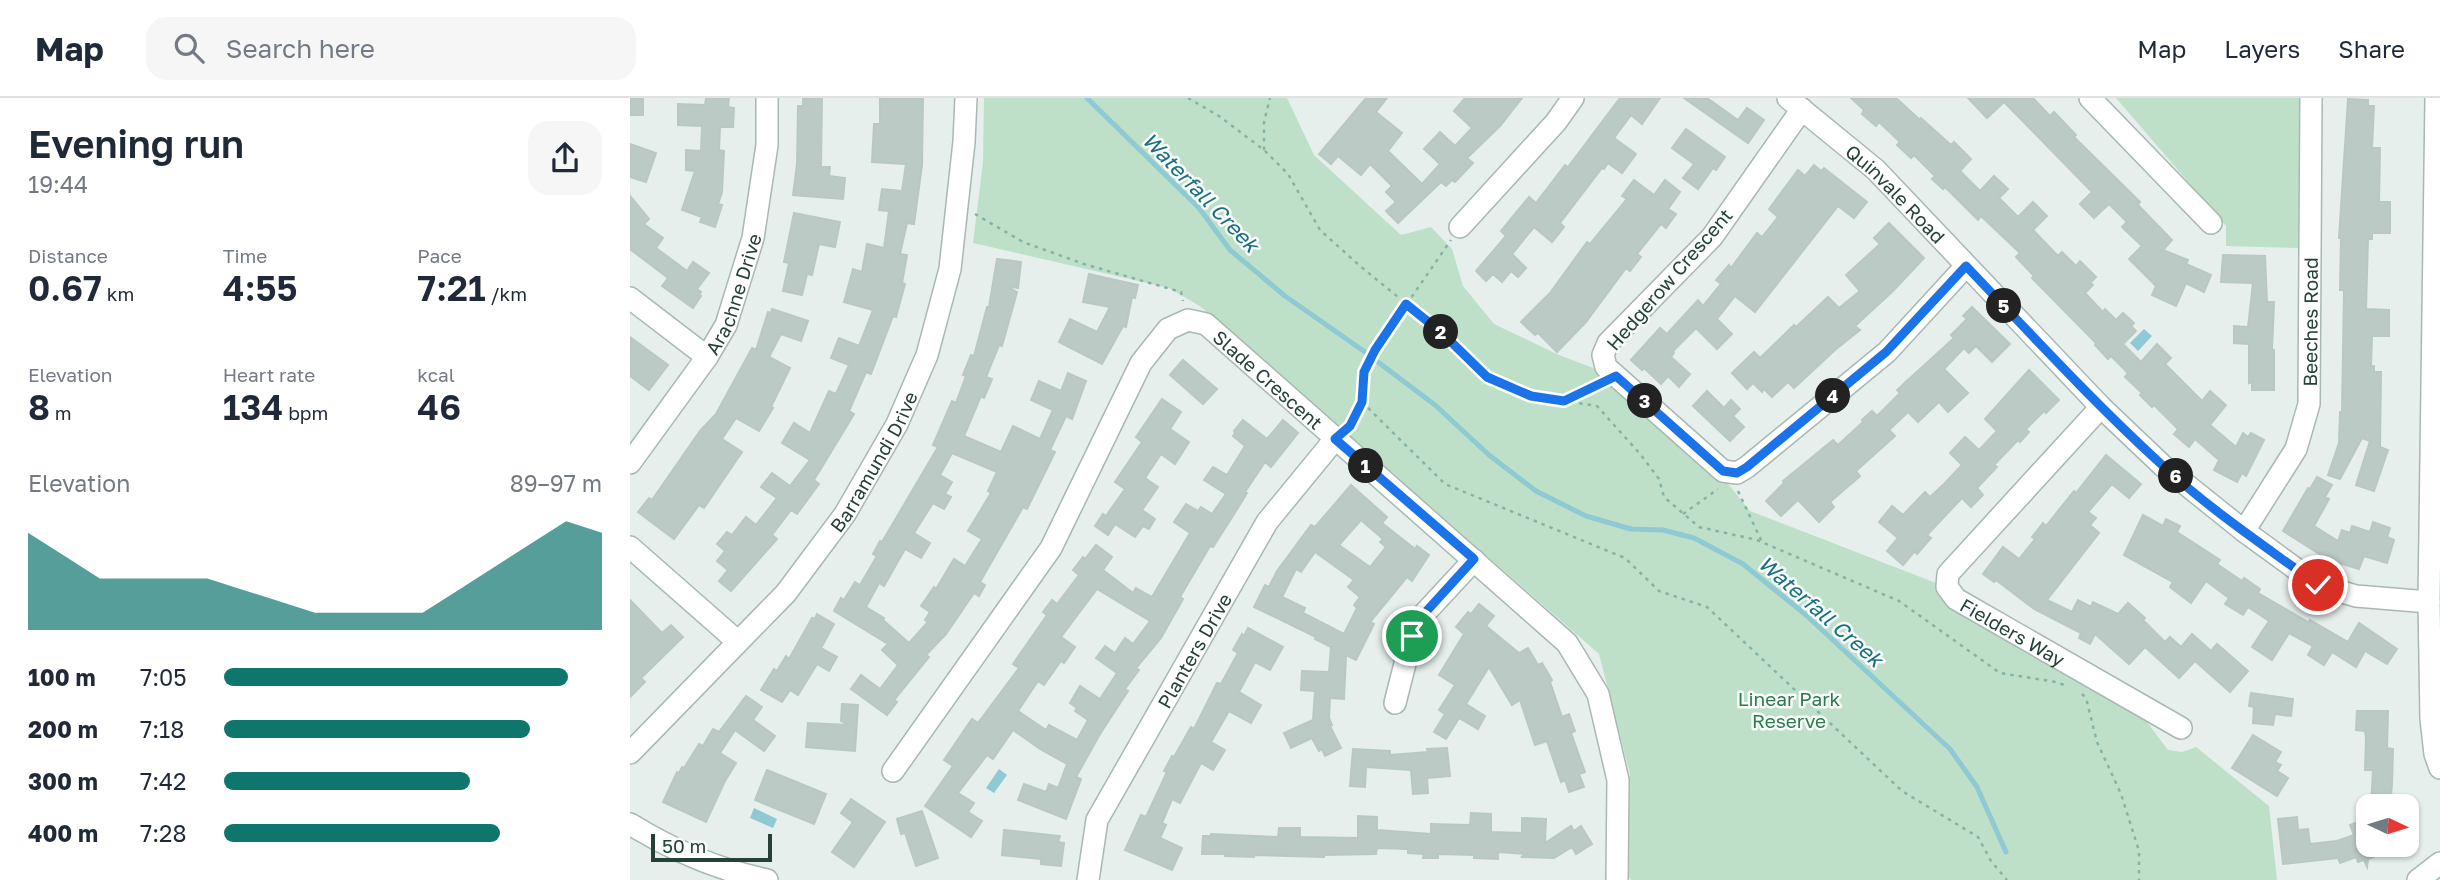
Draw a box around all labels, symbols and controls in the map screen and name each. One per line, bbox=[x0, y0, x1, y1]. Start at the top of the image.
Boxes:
search box bbox=[146, 17, 636, 80]
text: Map bbox=[35, 29, 104, 68]
icon: search bbox=[170, 29, 208, 67]
text: Search here bbox=[226, 33, 375, 64]
text: Map bbox=[2137, 34, 2186, 63]
text: Layers bbox=[2224, 34, 2300, 63]
text: Share bbox=[2338, 34, 2405, 63]
text: Evening run bbox=[28, 121, 244, 166]
button: share bbox=[528, 121, 602, 195]
water label: Waterfall Creek bbox=[1137, 127, 1266, 259]
street label: Quinvale Road bbox=[1841, 139, 1950, 247]
text: 19:44 bbox=[28, 170, 88, 198]
street label: Hedgerow Crescent bbox=[1601, 203, 1737, 355]
street label: Arachne Drive bbox=[700, 230, 765, 358]
text: Distance bbox=[28, 244, 108, 267]
text: Time bbox=[223, 244, 267, 267]
text: Pace bbox=[417, 244, 462, 267]
street label: Beeches Road bbox=[2298, 257, 2321, 387]
text: 0.67 bbox=[28, 267, 102, 309]
text: 4:55 bbox=[223, 267, 297, 309]
text: 7:21 bbox=[417, 267, 486, 309]
text: km bbox=[102, 282, 134, 305]
text: /km bbox=[486, 282, 527, 305]
pin: 5 bbox=[1986, 288, 2022, 324]
text: 5 bbox=[1998, 294, 2009, 317]
pin: 2 bbox=[1424, 314, 1458, 350]
text: 2 bbox=[1435, 320, 1446, 343]
street label: Slade Crescent bbox=[1209, 325, 1328, 433]
text: Elevation bbox=[28, 363, 113, 386]
text: Heart rate bbox=[223, 363, 315, 386]
text: kcal bbox=[417, 363, 455, 386]
pin: 4 bbox=[1816, 378, 1850, 414]
pin: 3 bbox=[1628, 384, 1662, 418]
text: 4 bbox=[1827, 384, 1838, 407]
text: 8 bbox=[28, 386, 50, 428]
text: 134 bbox=[223, 386, 283, 428]
text: 46 bbox=[417, 386, 461, 428]
street label: Barramundi Drive bbox=[825, 388, 921, 536]
text: 3 bbox=[1639, 389, 1650, 412]
text: m bbox=[50, 401, 72, 424]
text: bpm bbox=[283, 401, 328, 424]
pin: 1 bbox=[1348, 448, 1384, 484]
text: 1 bbox=[1361, 454, 1370, 477]
pin: 6 bbox=[2158, 458, 2194, 494]
text: 6 bbox=[2169, 464, 2182, 487]
text: Elevation bbox=[28, 469, 130, 497]
text: 89–97 m bbox=[510, 469, 602, 497]
water label: Waterfall Creek bbox=[1753, 550, 1890, 674]
pin bbox=[2288, 555, 2348, 615]
icon: check bbox=[2299, 566, 2337, 604]
street label: Planters Drive bbox=[1152, 589, 1236, 712]
street label: Fielders Way bbox=[1956, 593, 2069, 671]
pin bbox=[1382, 606, 1442, 666]
icon: arrive bbox=[1393, 617, 1431, 655]
text: 100 m bbox=[28, 663, 96, 691]
text: 7:05 bbox=[140, 663, 187, 691]
park label: Linear Park Reserve bbox=[1738, 687, 1841, 732]
text: 200 m bbox=[28, 715, 98, 743]
text: 7:18 bbox=[140, 715, 184, 743]
text: 300 m bbox=[28, 767, 98, 795]
text: 7:42 bbox=[140, 767, 186, 795]
north arrow bbox=[2356, 794, 2418, 858]
map controls bbox=[2356, 794, 2419, 857]
text: 400 m bbox=[28, 819, 98, 847]
text: 7:28 bbox=[140, 819, 186, 847]
scale bar bbox=[651, 831, 772, 863]
text: 50 m bbox=[662, 834, 706, 857]

